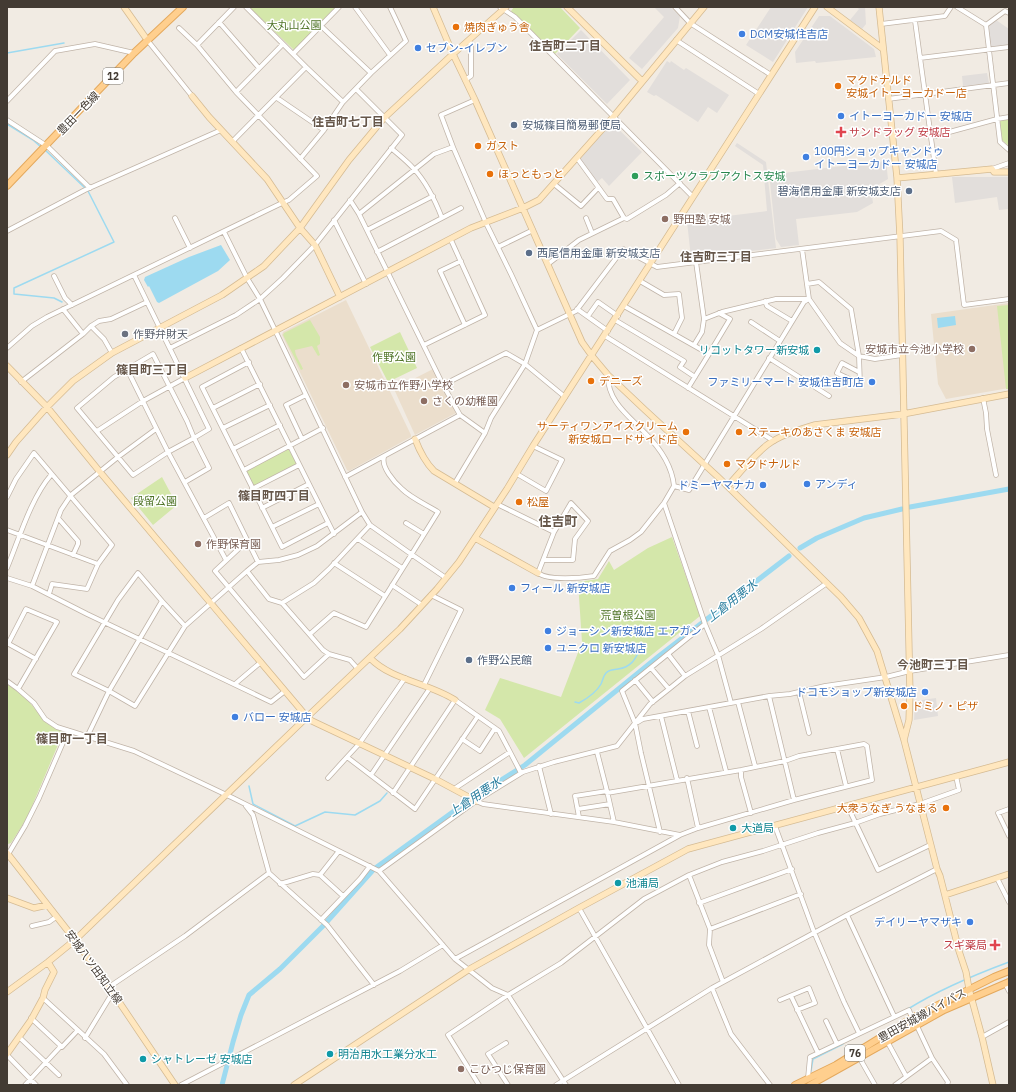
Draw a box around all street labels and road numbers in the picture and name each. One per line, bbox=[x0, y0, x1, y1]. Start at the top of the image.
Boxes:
road number: 12 bbox=[103, 68, 123, 84]
street label: 豊田一色線 bbox=[54, 88, 102, 138]
street label: 安城八ツ田知立線 bbox=[62, 927, 126, 1007]
street label: 豊田安城線バイパス bbox=[875, 985, 969, 1045]
road number: 76 bbox=[845, 1045, 865, 1061]

